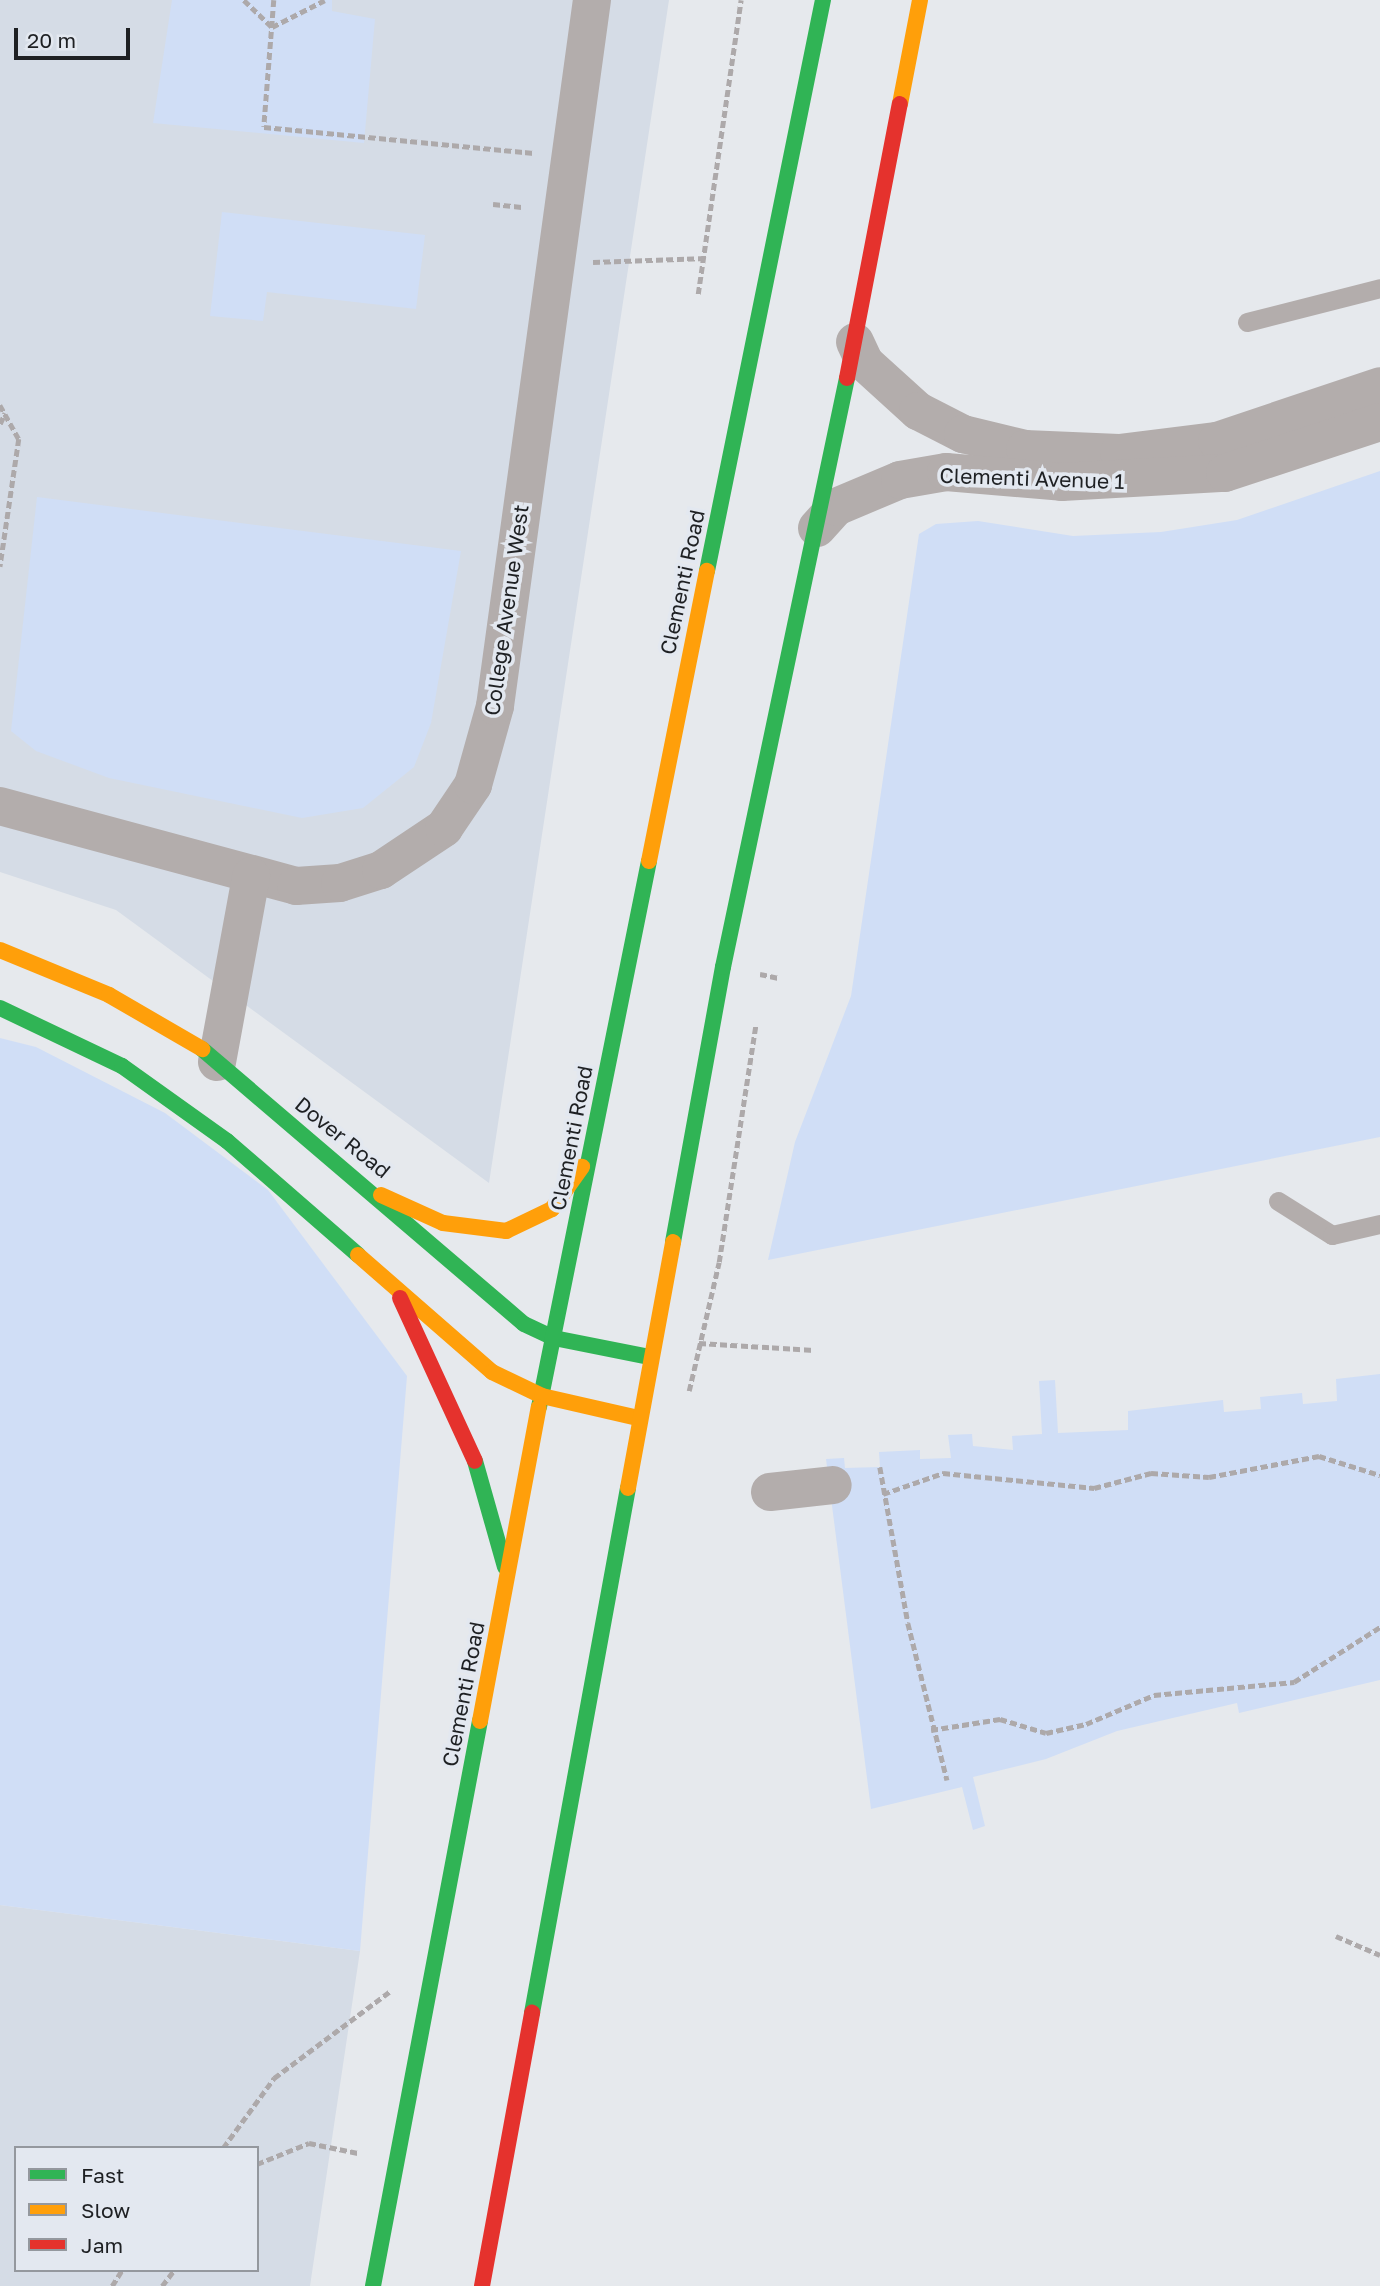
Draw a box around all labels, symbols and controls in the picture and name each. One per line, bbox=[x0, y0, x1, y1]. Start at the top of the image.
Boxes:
scale bar bbox=[18, 14, 133, 58]
text: 20 m bbox=[27, 27, 76, 53]
street label: Clementi Avenue 1 bbox=[939, 462, 1125, 494]
street label: College Avenue West bbox=[479, 503, 533, 717]
street label: Clementi Road bbox=[654, 507, 710, 657]
street label: Clementi Road bbox=[545, 1063, 597, 1213]
street label: Dover Road bbox=[290, 1091, 396, 1183]
street label: Clementi Road bbox=[437, 1619, 489, 1769]
legend bbox=[14, 2146, 259, 2272]
text: Fast bbox=[81, 2162, 124, 2188]
text: Slow bbox=[81, 2197, 130, 2223]
text: Jam bbox=[81, 2232, 123, 2258]

